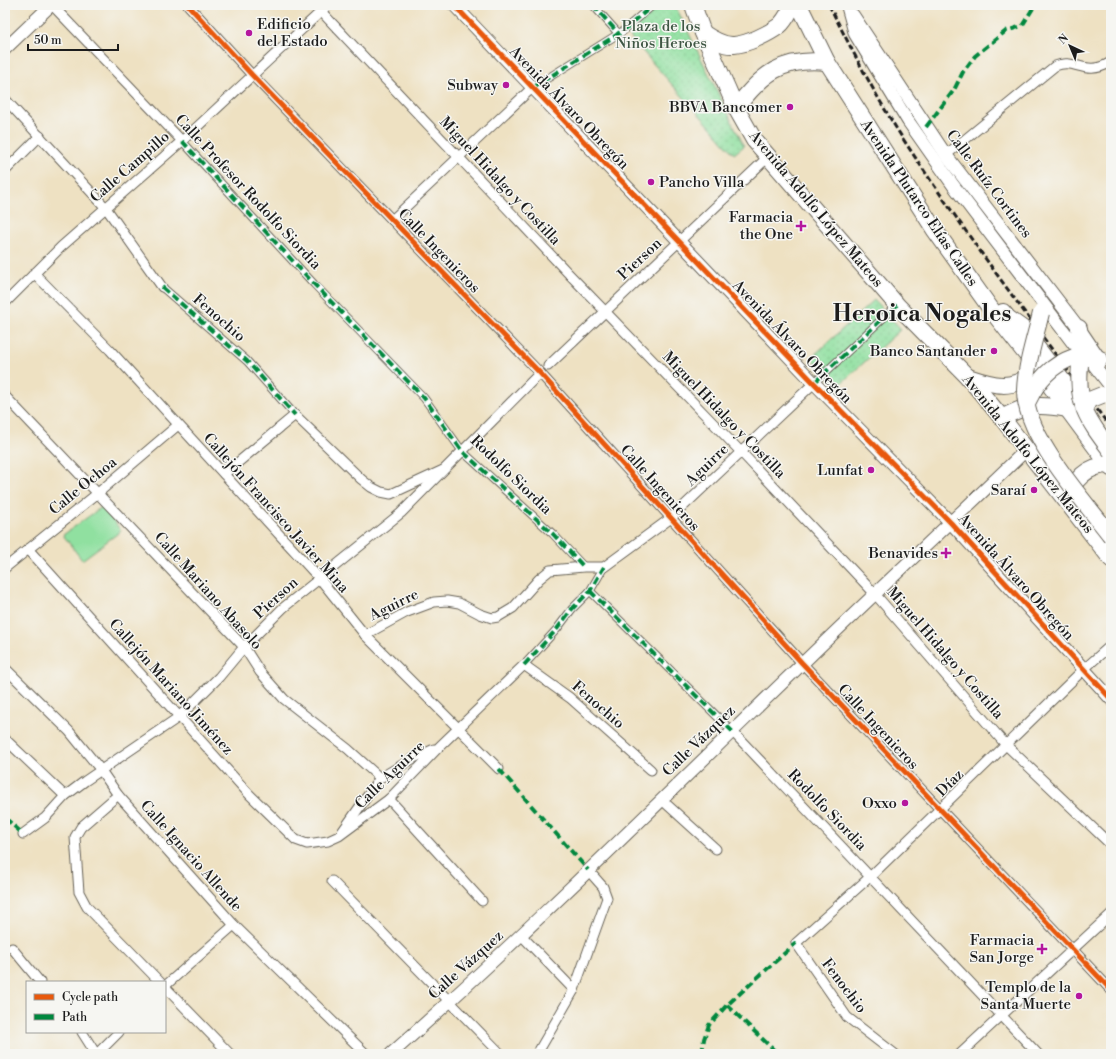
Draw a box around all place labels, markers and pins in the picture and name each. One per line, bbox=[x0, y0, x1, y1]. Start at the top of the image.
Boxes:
place label: Edificio del Estado bbox=[257, 15, 328, 51]
marker: Edificio del Estado bbox=[244, 28, 254, 38]
place label: Subway bbox=[447, 76, 499, 95]
marker: Subway bbox=[501, 80, 511, 90]
place label: BBVA Bancomer bbox=[668, 98, 783, 117]
marker: BBVA Bancomer bbox=[785, 102, 795, 112]
place label: Pancho Villa bbox=[659, 173, 745, 192]
marker: Pancho Villa bbox=[646, 177, 656, 187]
place label: Farmacia the One bbox=[729, 208, 793, 244]
marker: Farmacia the One bbox=[796, 221, 806, 231]
place label: Banco Santander bbox=[869, 342, 987, 361]
marker: Banco Santander bbox=[989, 346, 999, 356]
place label: Lunfat bbox=[817, 461, 864, 480]
marker: Lunfat bbox=[866, 465, 876, 475]
place label: Saraí bbox=[991, 481, 1027, 500]
marker: Saraí bbox=[1029, 485, 1039, 495]
place label: Benavides bbox=[867, 544, 938, 563]
marker: Benavides bbox=[941, 548, 951, 558]
place label: Oxxo bbox=[862, 794, 897, 813]
marker: Oxxo bbox=[900, 798, 910, 808]
place label: Farmacia San Jorge bbox=[969, 931, 1034, 967]
marker: Farmacia San Jorge bbox=[1037, 944, 1047, 954]
place label: Templo de la Santa Muerte bbox=[981, 978, 1071, 1014]
marker: Templo de la Santa Muerte bbox=[1074, 991, 1084, 1001]

